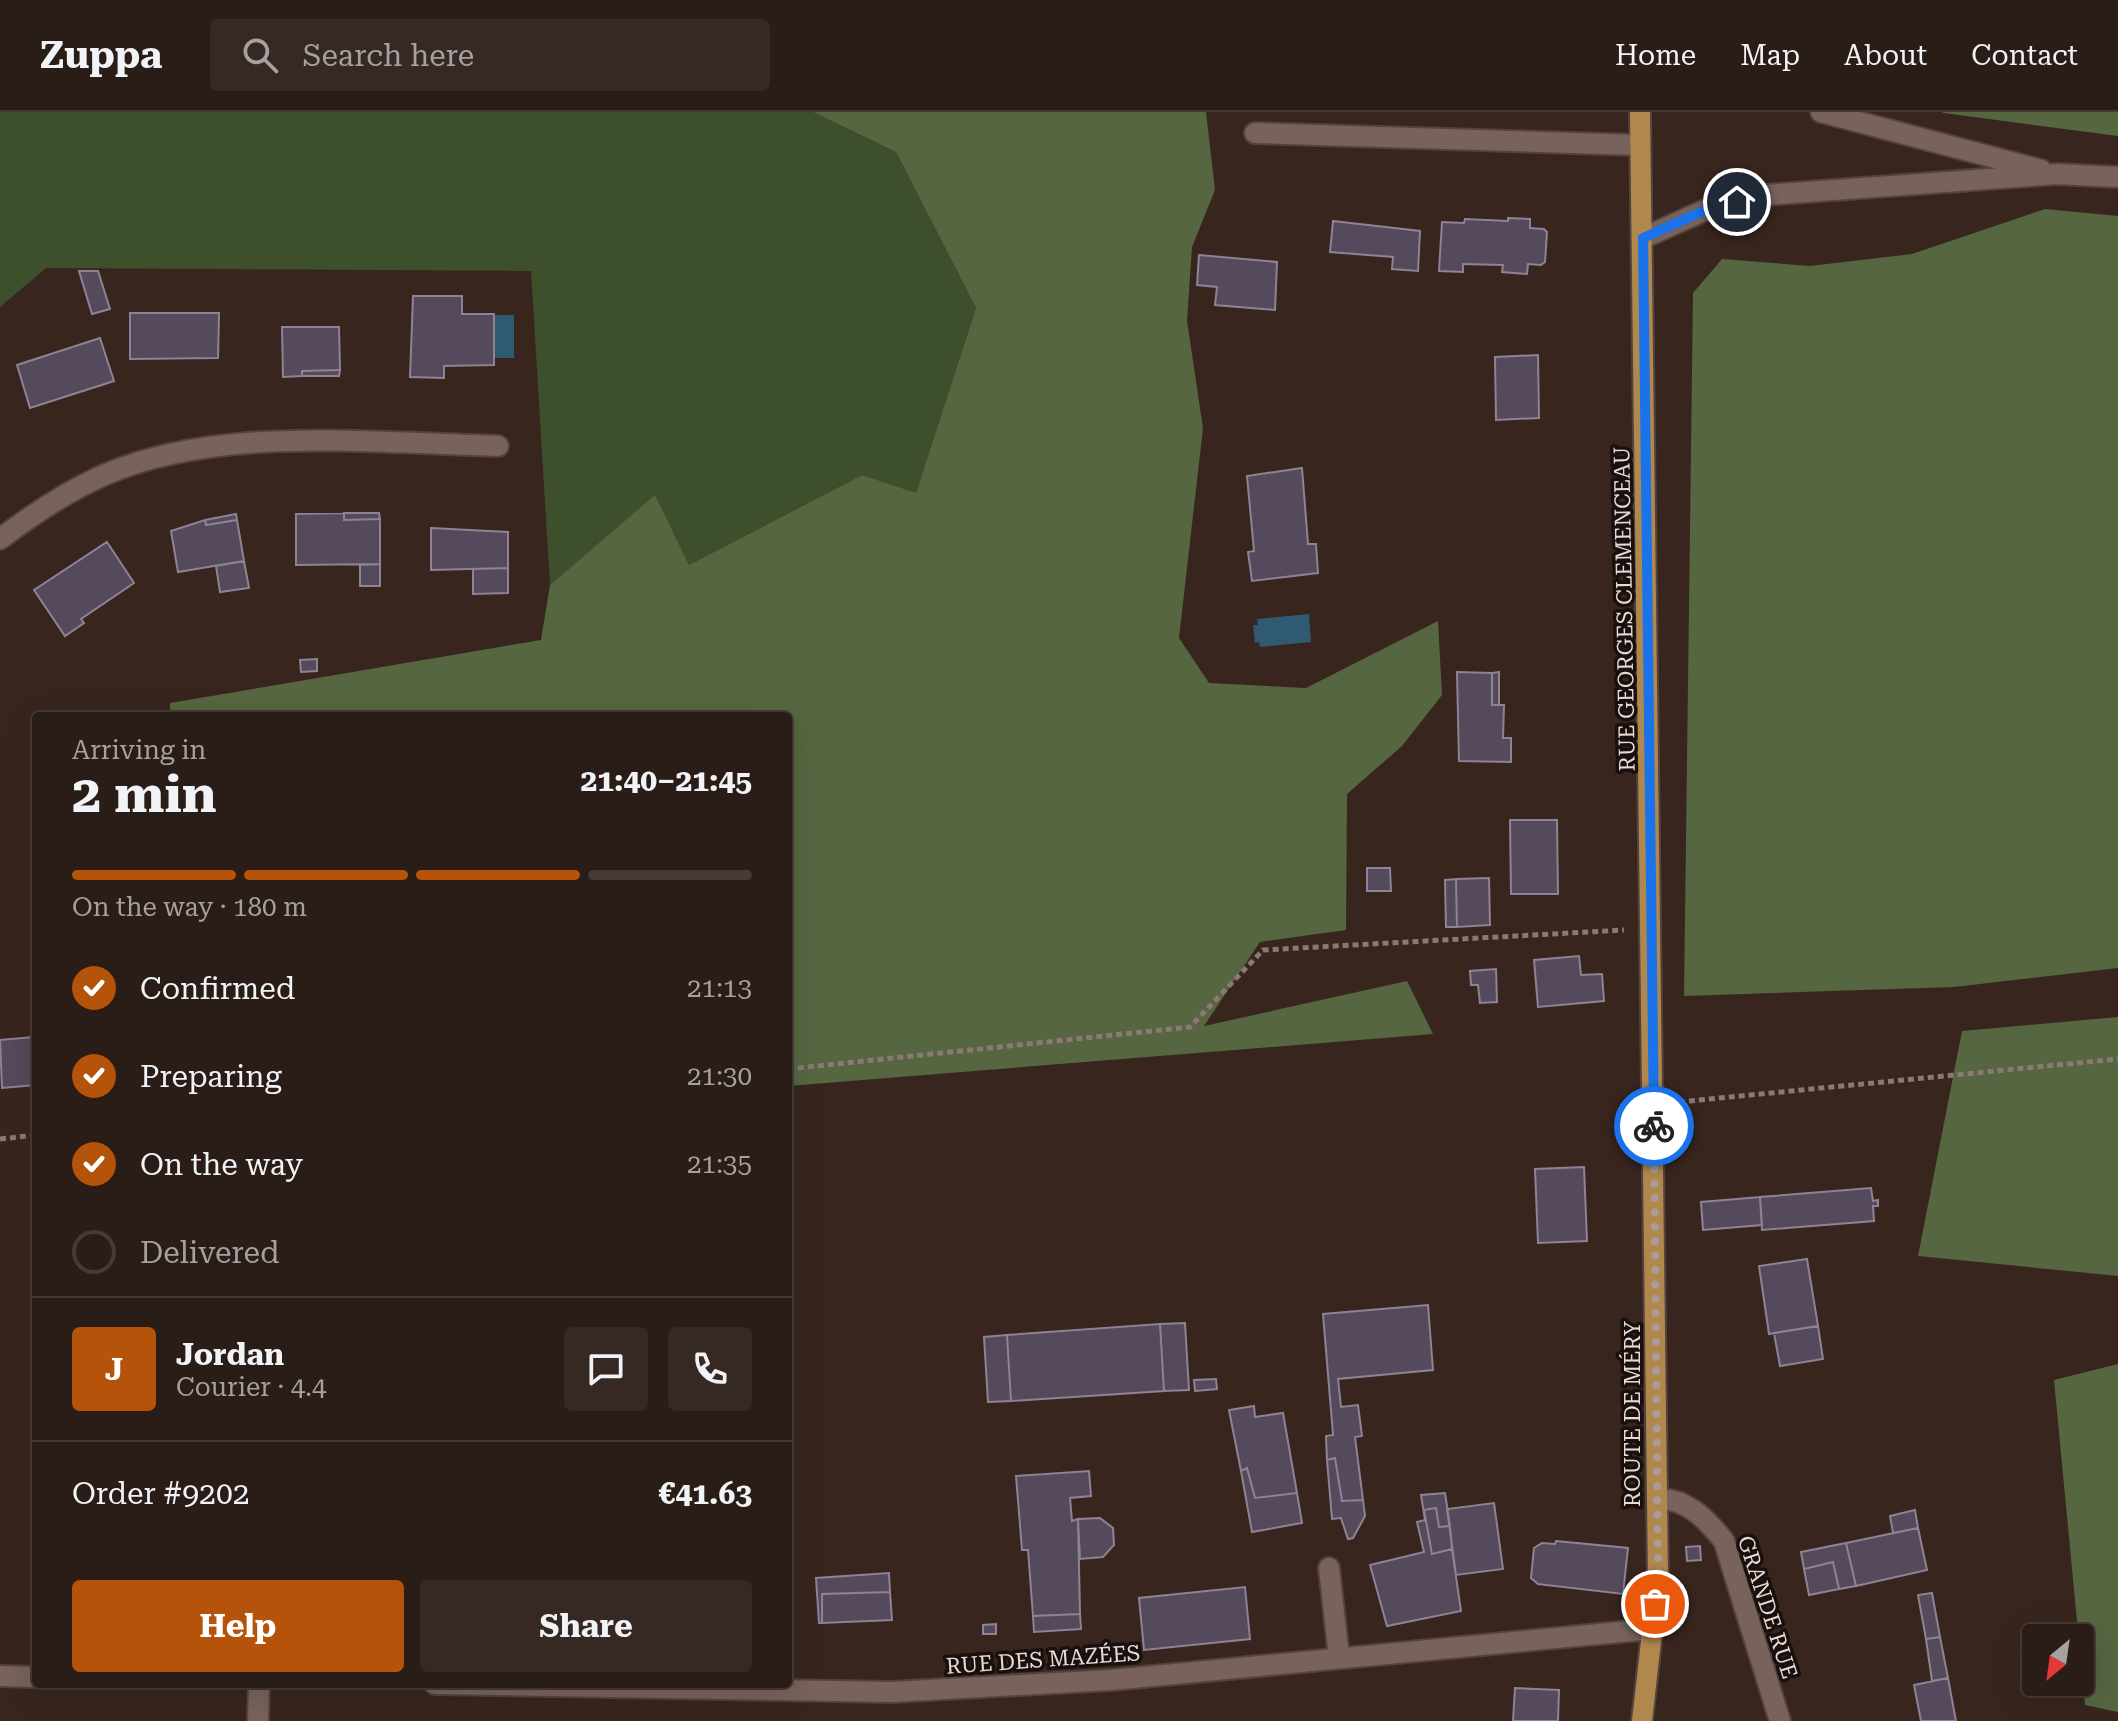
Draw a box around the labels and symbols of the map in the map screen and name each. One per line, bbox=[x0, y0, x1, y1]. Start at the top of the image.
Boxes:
pin bbox=[1703, 168, 1771, 236]
street label: RUE GEORGES CLEMENCEAU bbox=[1609, 447, 1640, 771]
courier bbox=[1614, 1086, 1694, 1166]
street label: ROUTE DE MÉRY bbox=[1619, 1321, 1645, 1507]
street label: GRANDE RUE bbox=[1733, 1532, 1802, 1682]
pin bbox=[1621, 1570, 1689, 1638]
north arrow bbox=[2022, 1624, 2094, 1696]
street label: RUE DES MAZÉES bbox=[945, 1639, 1141, 1679]

